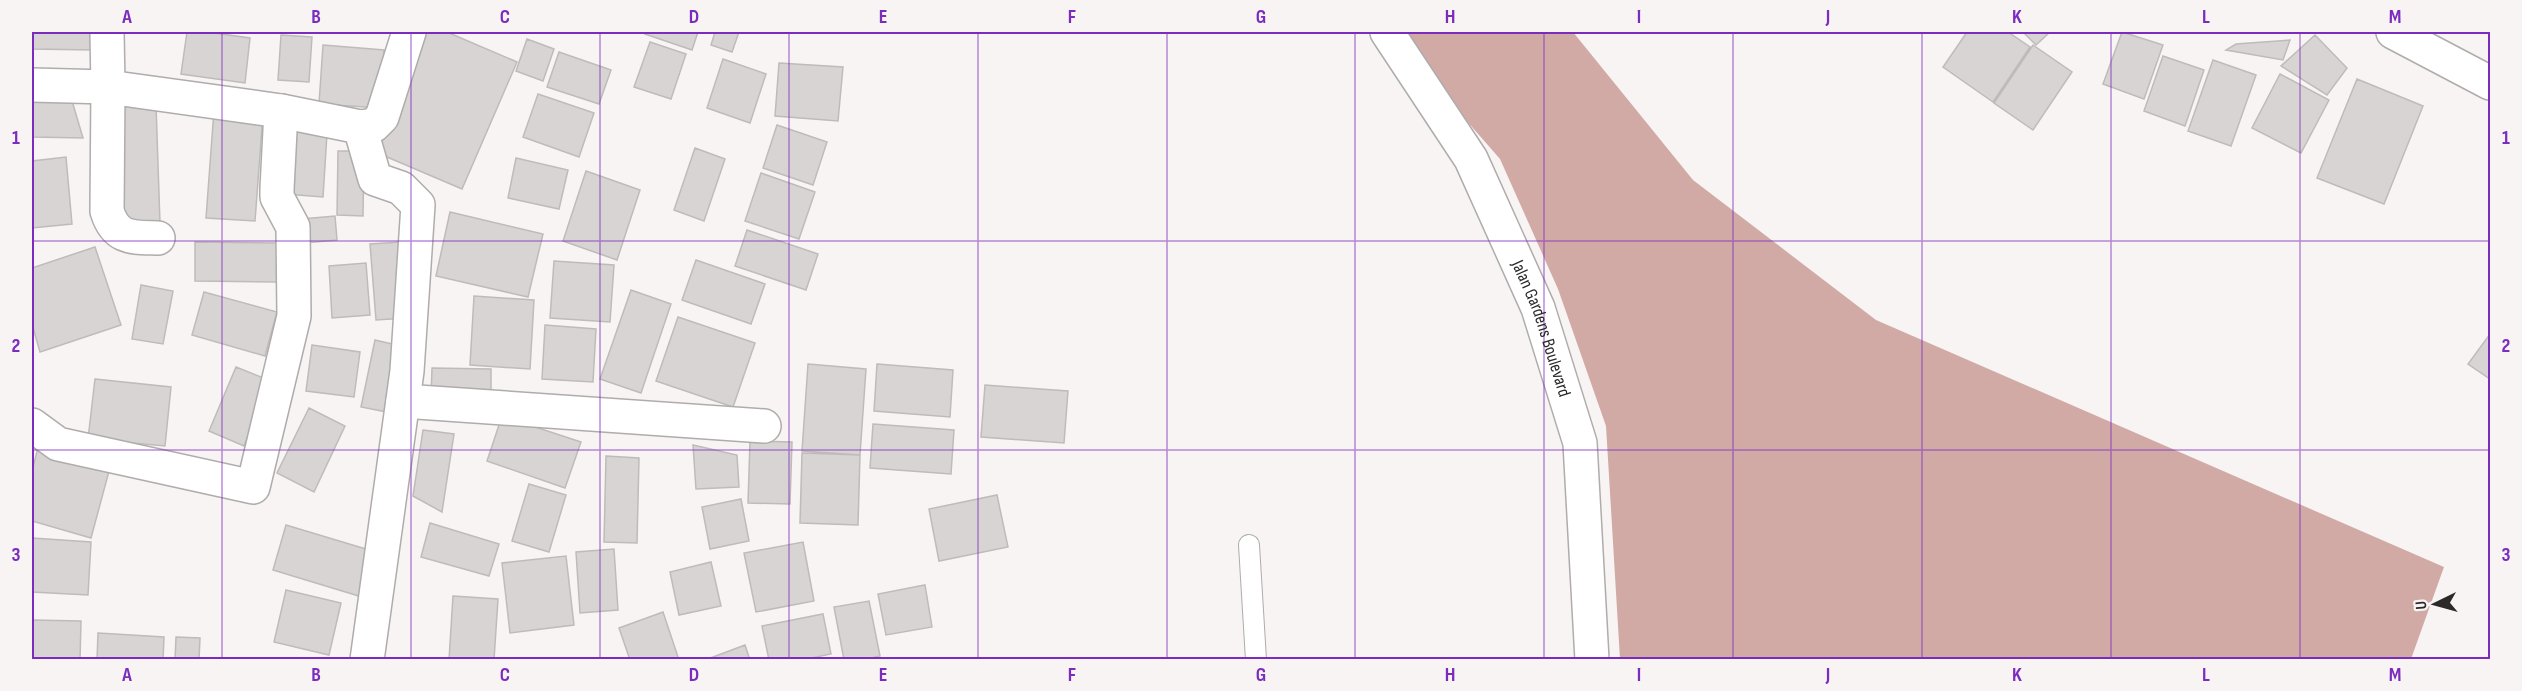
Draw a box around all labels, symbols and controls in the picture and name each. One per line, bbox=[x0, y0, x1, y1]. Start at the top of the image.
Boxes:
text: A bbox=[121, 5, 132, 29]
text: B bbox=[311, 5, 321, 29]
text: C bbox=[500, 5, 510, 29]
text: D bbox=[689, 5, 699, 29]
text: E bbox=[879, 5, 887, 29]
text: F bbox=[1068, 5, 1076, 29]
text: G bbox=[1256, 5, 1266, 29]
text: H bbox=[1445, 5, 1455, 29]
text: I bbox=[1637, 5, 1641, 29]
text: J bbox=[1825, 5, 1830, 29]
text: K bbox=[2012, 5, 2022, 29]
text: L bbox=[2202, 5, 2210, 29]
text: M bbox=[2389, 5, 2401, 29]
text: 1 bbox=[12, 126, 20, 150]
text: 1 bbox=[2502, 126, 2510, 150]
street label: Jalan Gardens Boulevard bbox=[1507, 256, 1575, 399]
text: 2 bbox=[12, 334, 20, 358]
text: 2 bbox=[2502, 334, 2510, 358]
text: 3 bbox=[12, 543, 21, 567]
text: 3 bbox=[2502, 543, 2511, 567]
north arrow bbox=[2405, 574, 2465, 634]
text: U bbox=[2412, 600, 2431, 610]
text: A bbox=[121, 663, 132, 687]
text: B bbox=[311, 663, 321, 687]
text: C bbox=[500, 663, 510, 687]
text: D bbox=[689, 663, 699, 687]
text: E bbox=[879, 663, 887, 687]
text: F bbox=[1068, 663, 1076, 687]
text: G bbox=[1256, 663, 1266, 687]
text: H bbox=[1445, 663, 1455, 687]
text: I bbox=[1637, 663, 1641, 687]
text: J bbox=[1825, 663, 1830, 687]
text: K bbox=[2012, 663, 2022, 687]
text: L bbox=[2202, 663, 2210, 687]
text: M bbox=[2389, 663, 2401, 687]

